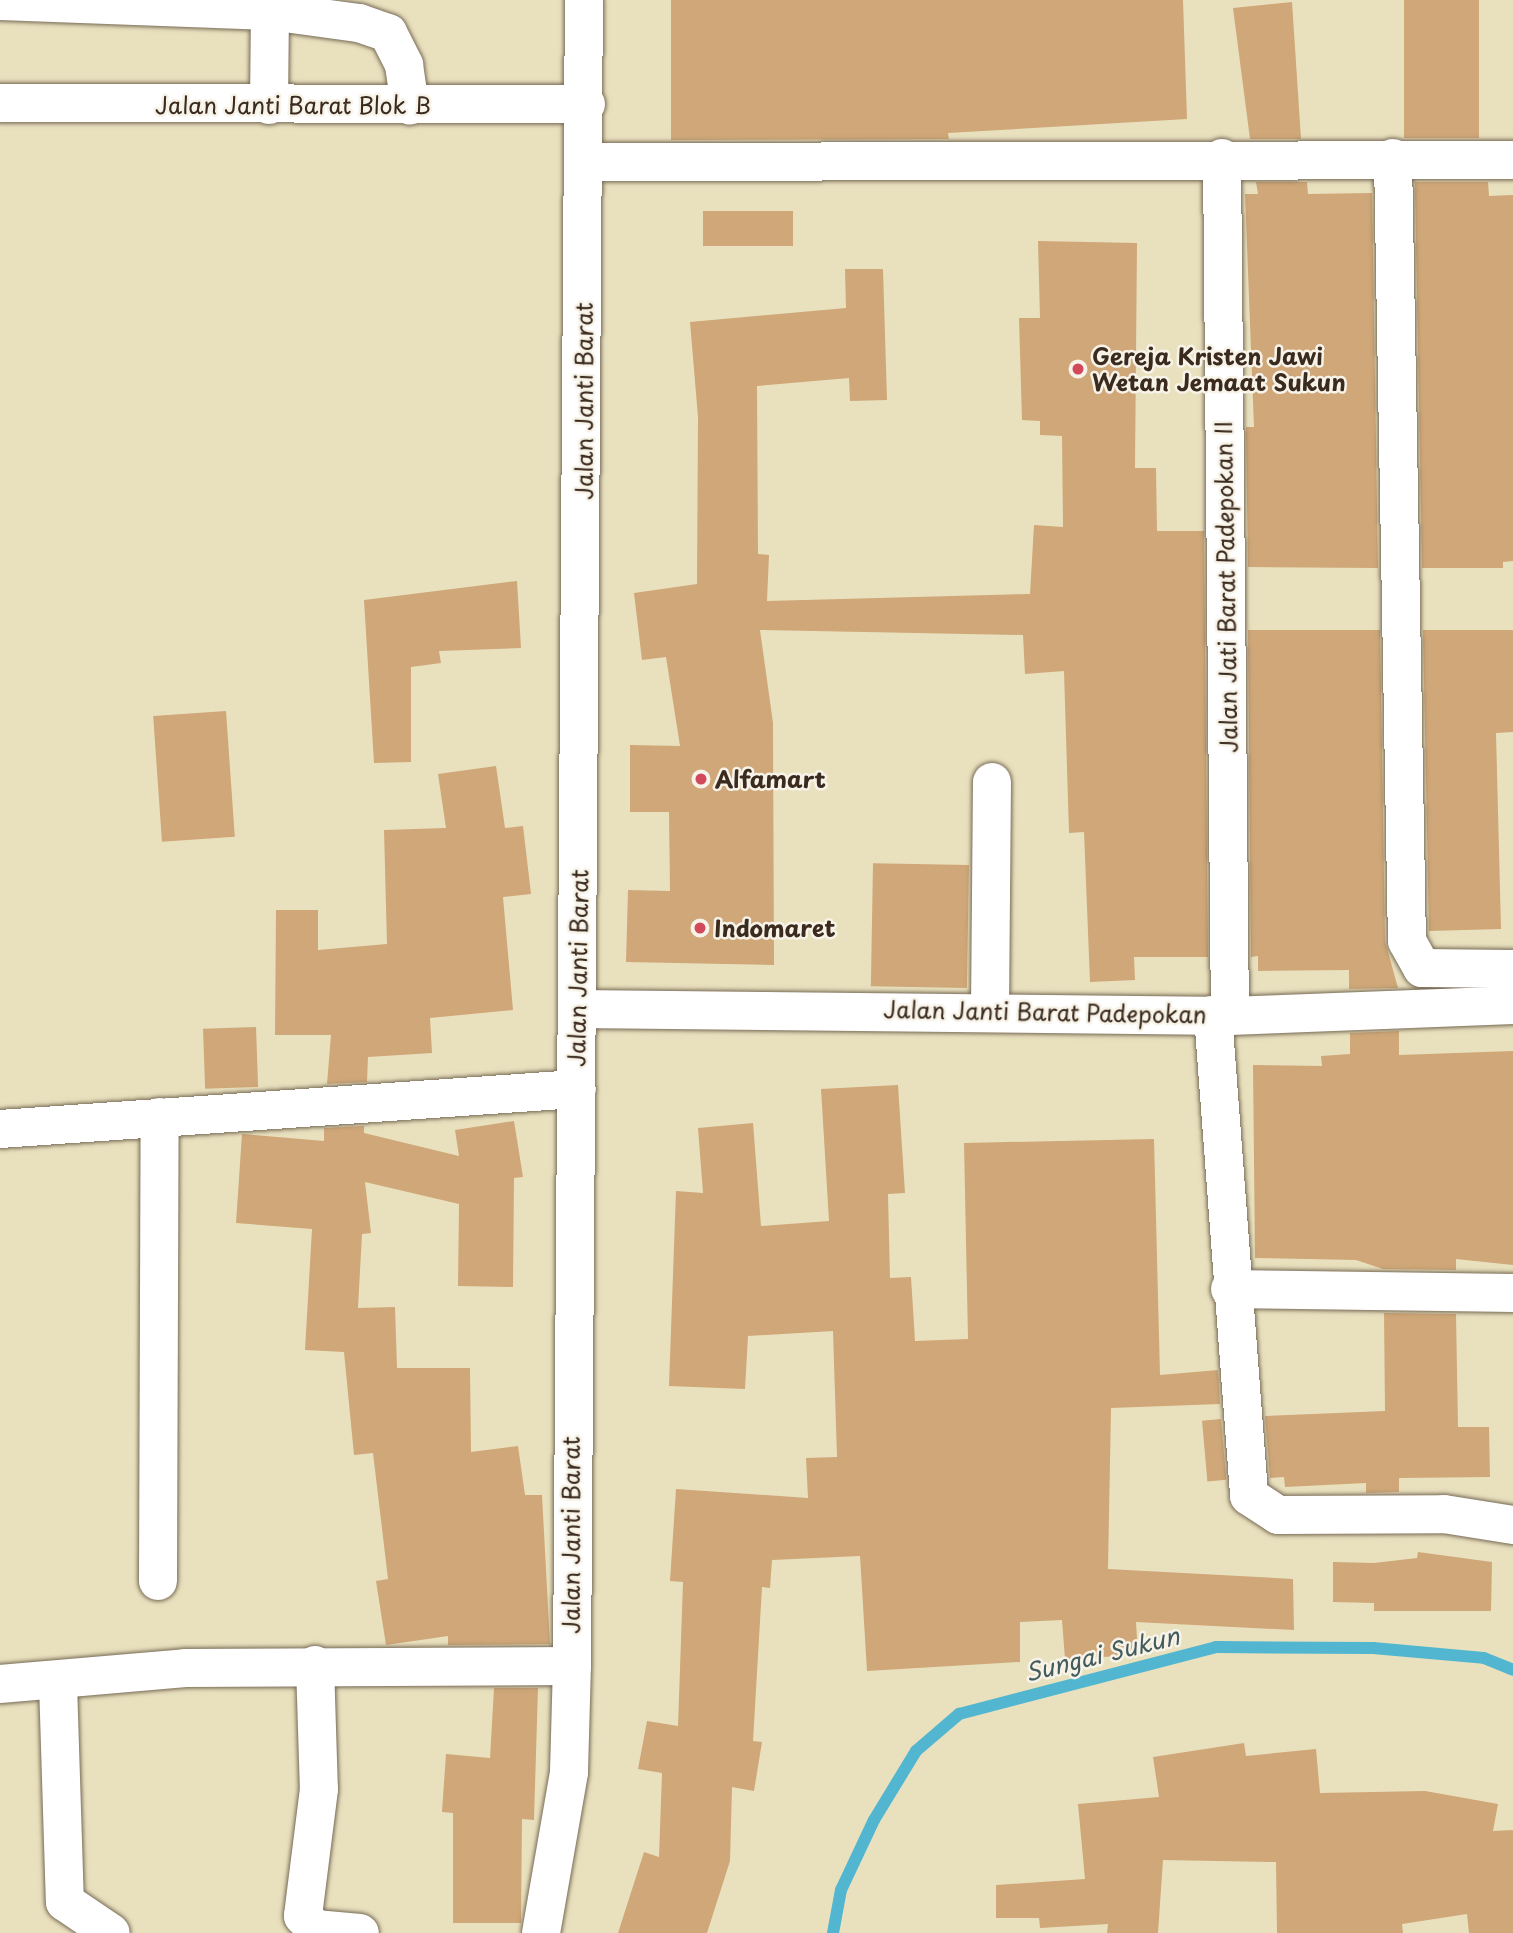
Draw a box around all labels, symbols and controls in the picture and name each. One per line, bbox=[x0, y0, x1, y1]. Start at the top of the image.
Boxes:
street label: Jalan Janti Barat Blok B bbox=[154, 91, 432, 119]
street label: Jalan Janti Barat bbox=[570, 302, 598, 500]
place label: Gereja Kristen Jawi Wetan Jemaat Sukun bbox=[1092, 342, 1344, 396]
marker: Gereja Kristen Jawi Wetan Jemaat Sukun bbox=[1070, 361, 1086, 377]
street label: Jalan Jati Barat Padepokan II bbox=[1209, 420, 1243, 754]
place label: Alfamart bbox=[715, 765, 826, 793]
marker: Alfamart bbox=[693, 771, 709, 787]
street label: Jalan Janti Barat bbox=[562, 868, 594, 1068]
place label: Indomaret bbox=[714, 914, 835, 942]
marker: Indomaret bbox=[692, 920, 708, 936]
street label: Jalan Janti Barat Padepokan bbox=[882, 995, 1208, 1029]
street label: Jalan Janti Barat bbox=[557, 1436, 585, 1634]
water label: Sungai Sukun bbox=[1022, 1621, 1182, 1687]

